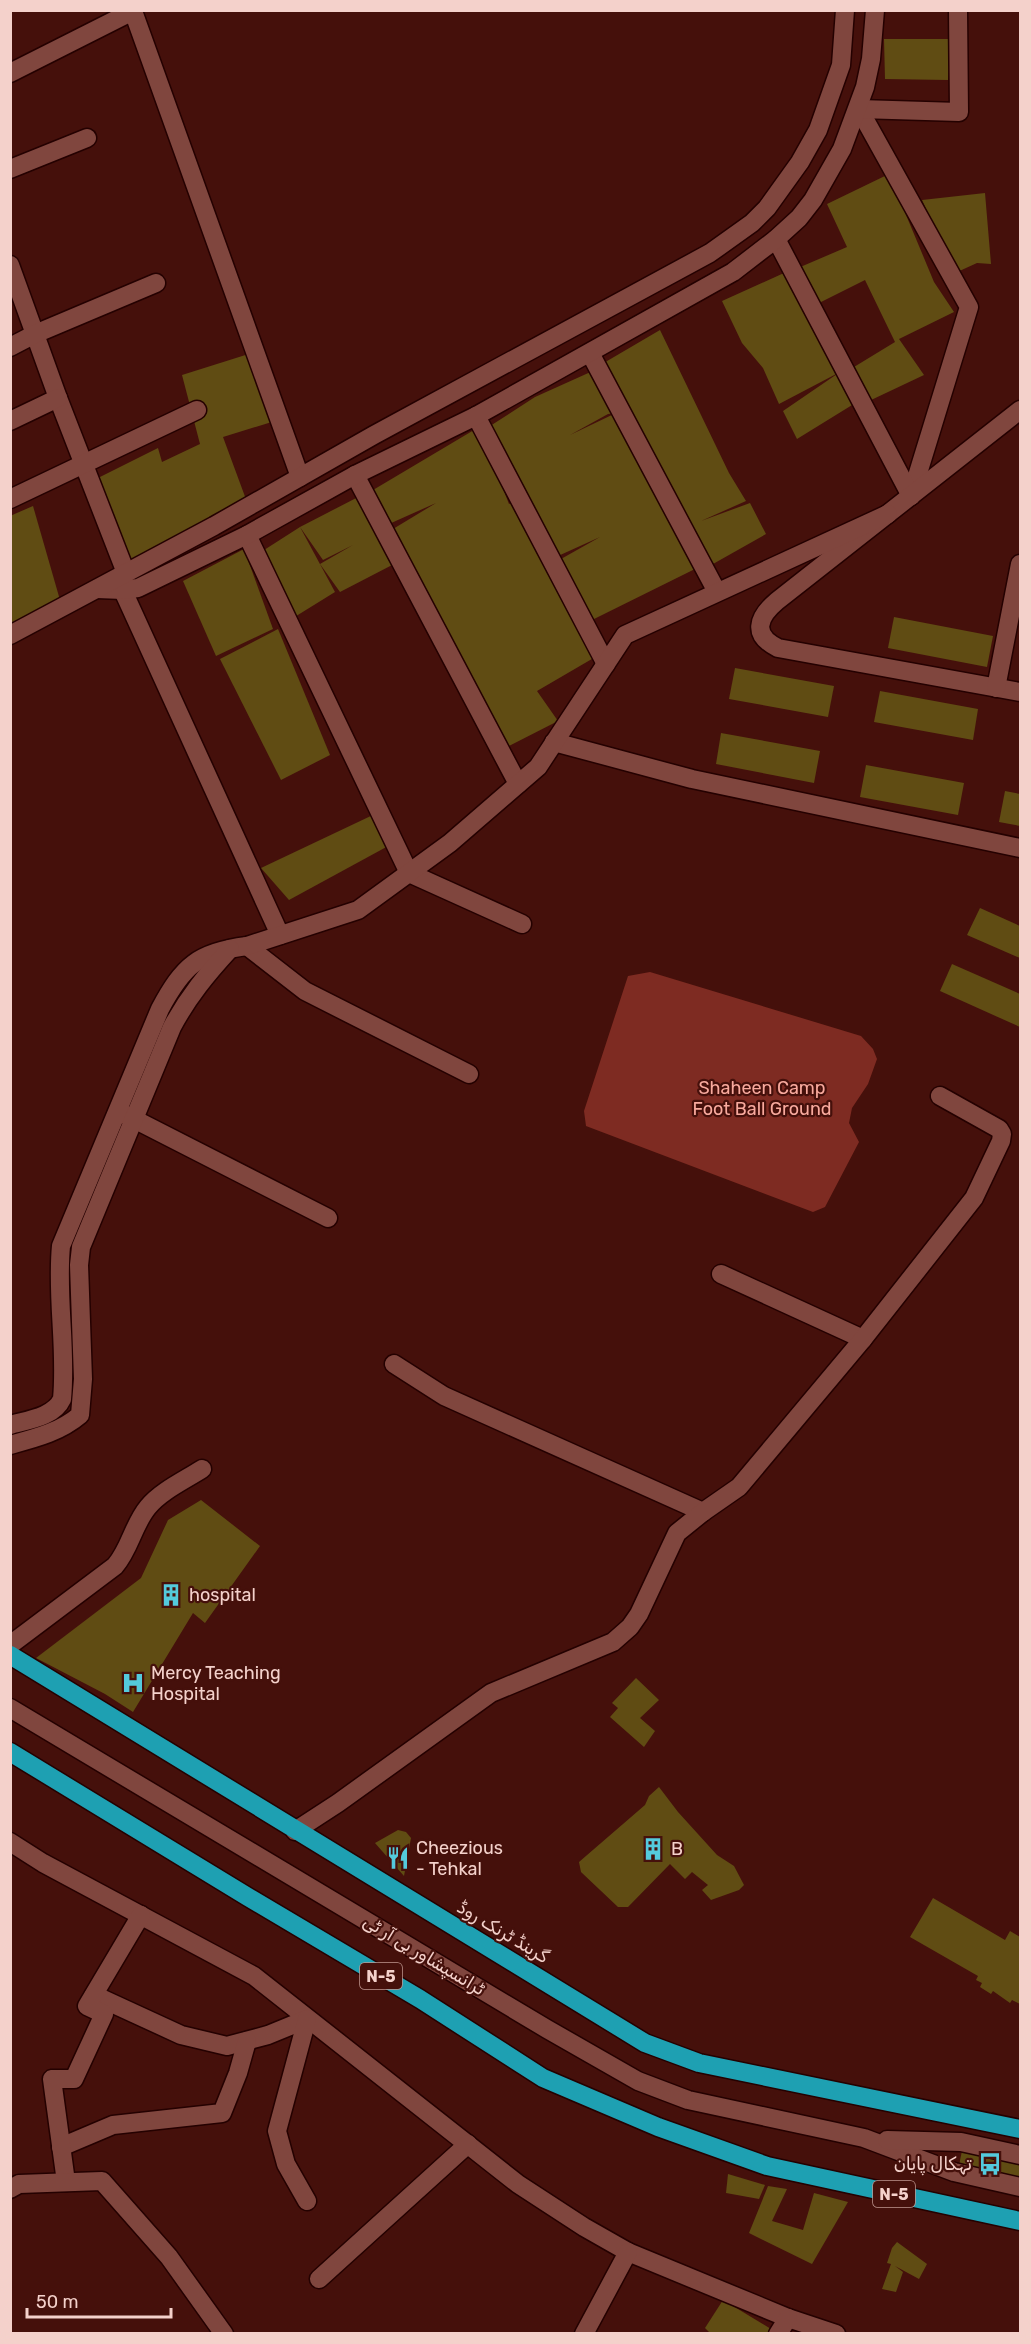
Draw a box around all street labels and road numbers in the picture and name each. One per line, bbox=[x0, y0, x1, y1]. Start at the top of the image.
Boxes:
street label: گرینڈ ٹرنک روڈ bbox=[453, 1896, 553, 1968]
street label: ٹرانسپشاور بی آر ٹی bbox=[359, 1910, 489, 2001]
road number: N-5 bbox=[360, 1963, 402, 1989]
road number: N-5 bbox=[873, 2181, 915, 2207]

